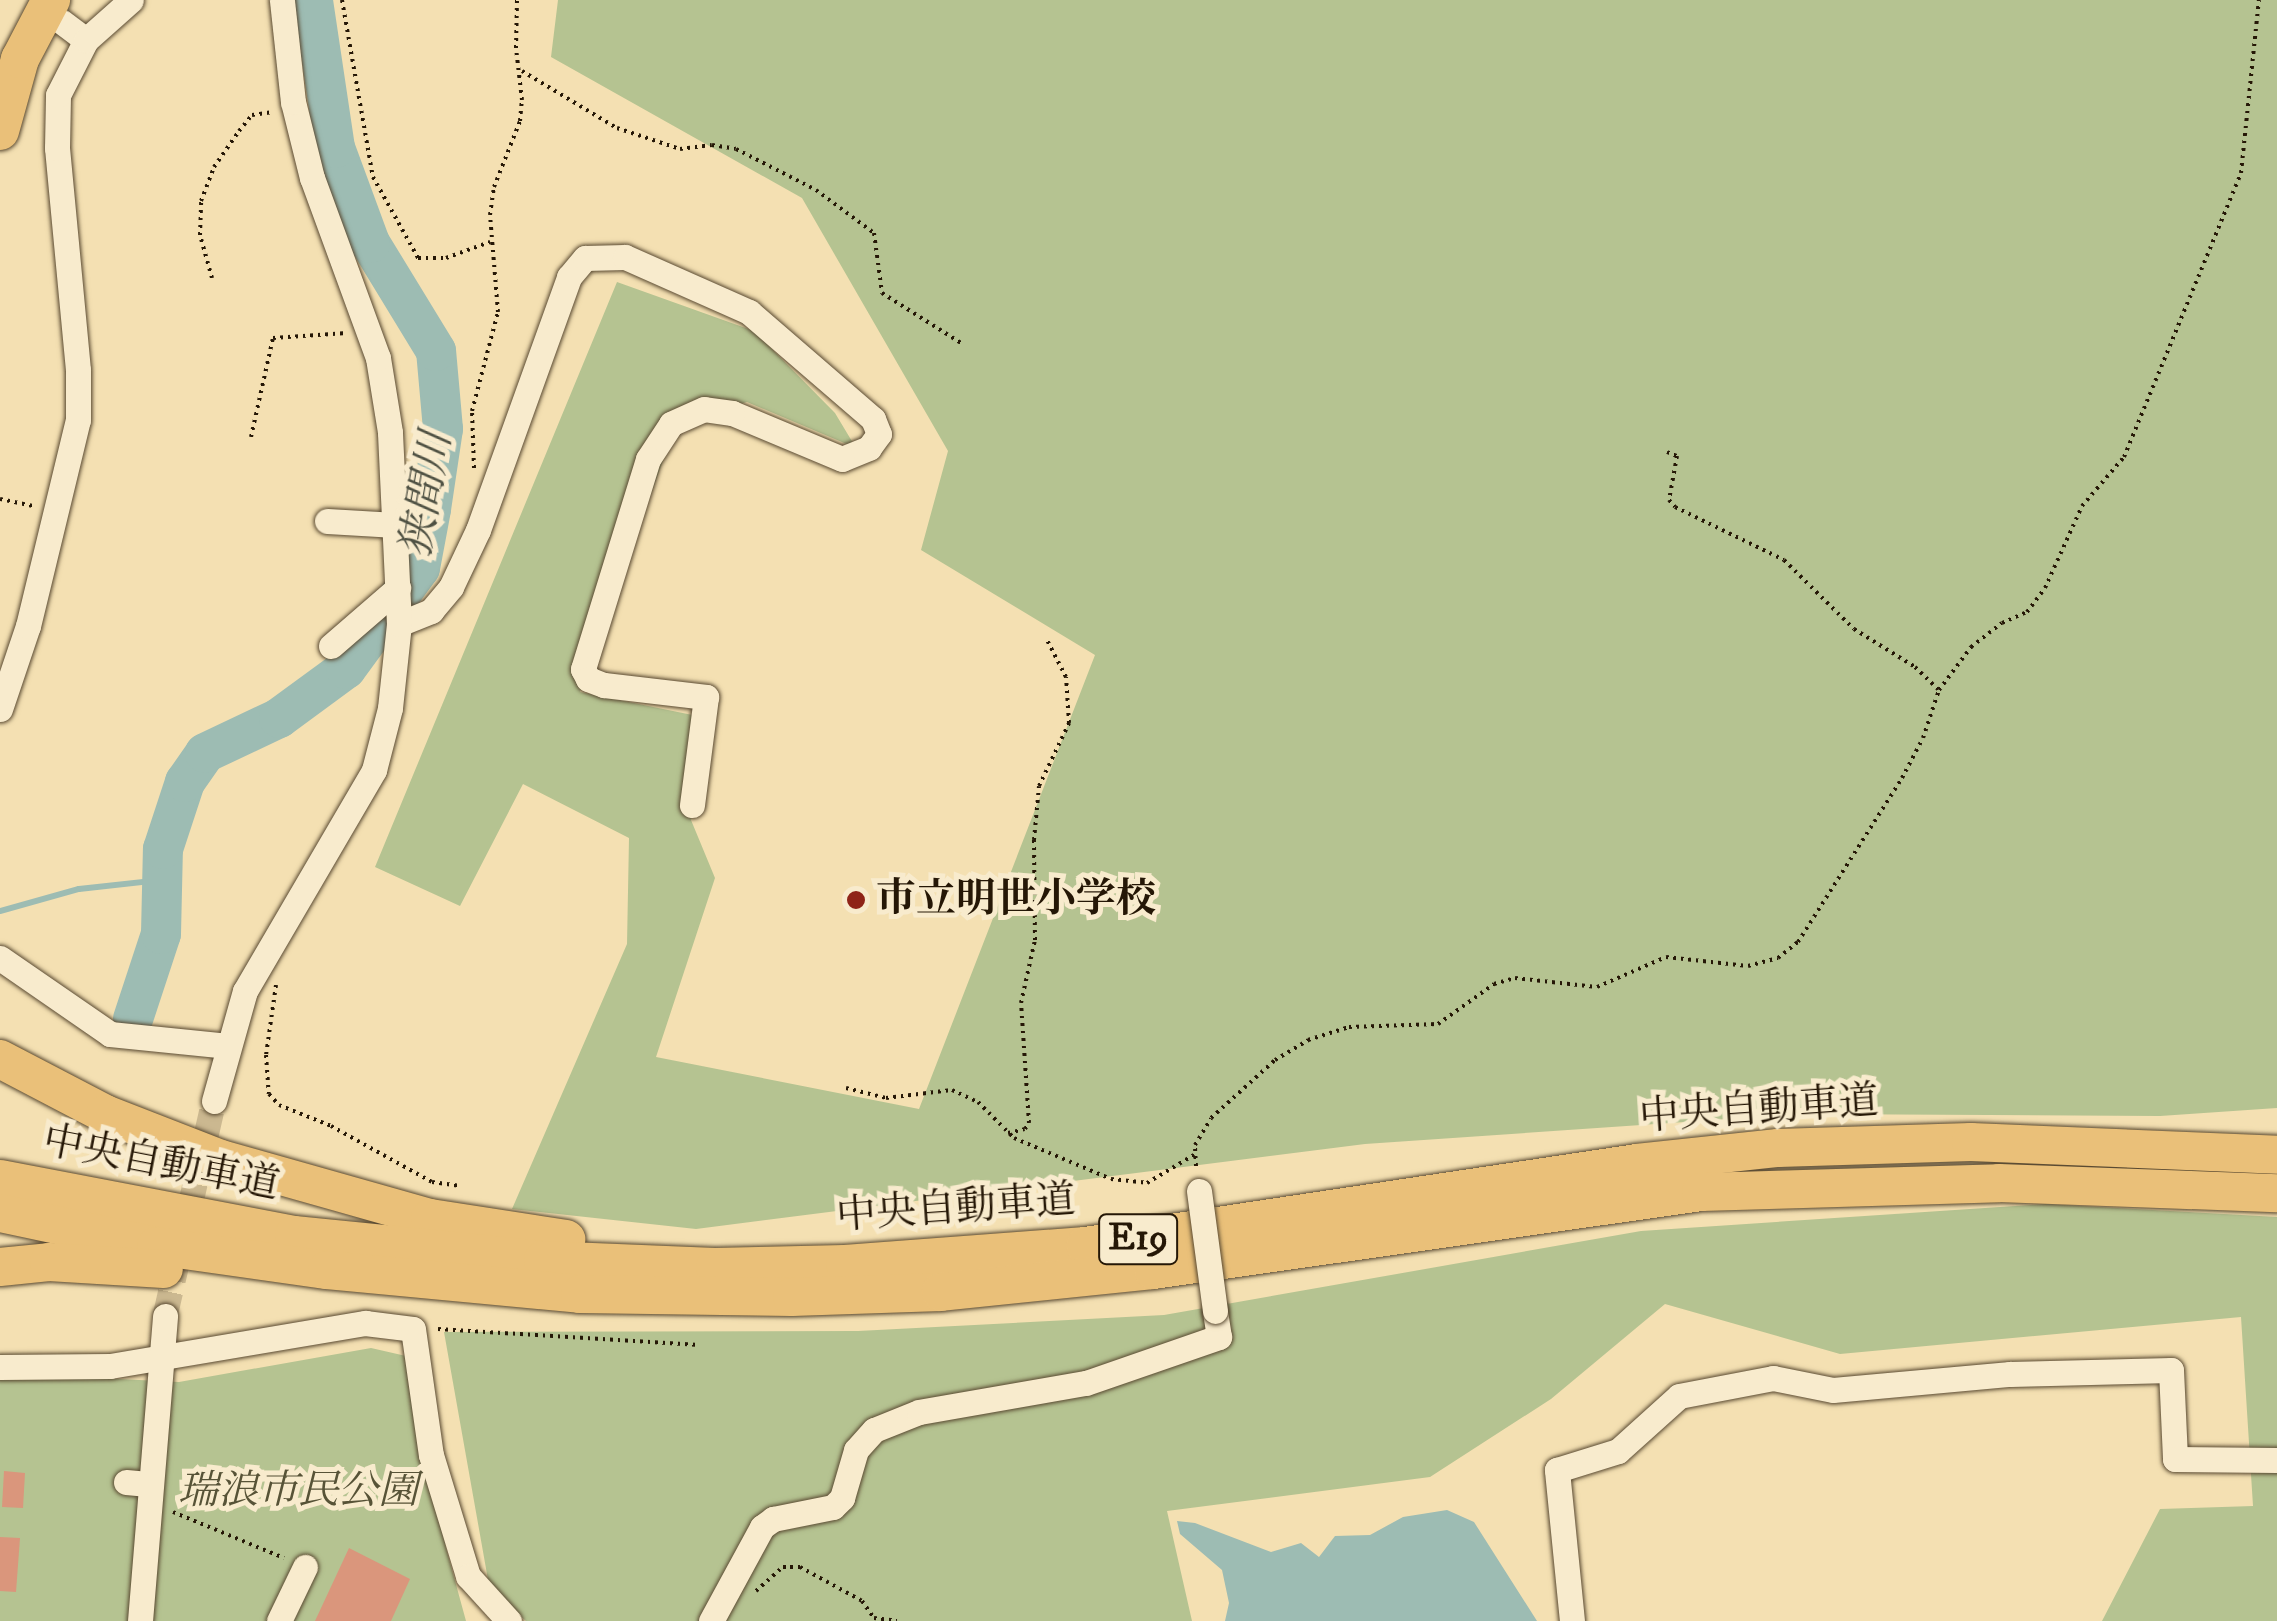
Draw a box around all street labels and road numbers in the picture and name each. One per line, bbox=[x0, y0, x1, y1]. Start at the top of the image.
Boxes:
street label: 中央自動車道 bbox=[1638, 1078, 1880, 1142]
street label: 中央自動車道 bbox=[39, 1118, 283, 1210]
street label: 中央自動車道 bbox=[835, 1177, 1077, 1241]
road number: E19 bbox=[1098, 1206, 1178, 1272]

